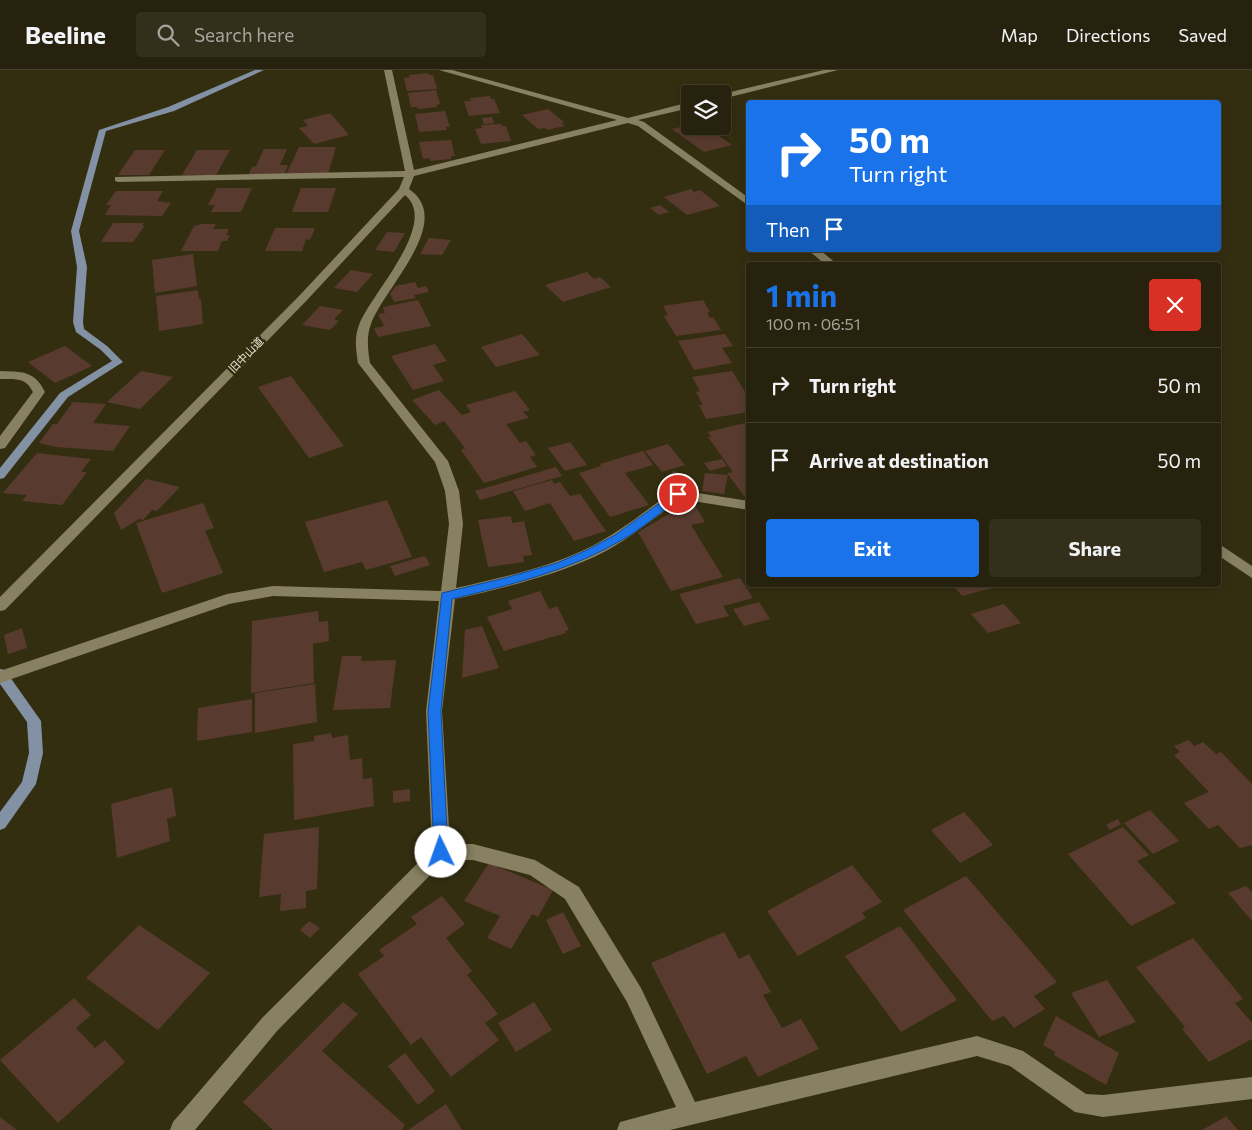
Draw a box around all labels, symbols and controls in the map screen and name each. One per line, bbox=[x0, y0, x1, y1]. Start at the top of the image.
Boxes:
search box bbox=[136, 12, 486, 57]
text: Beeline bbox=[25, 20, 106, 49]
icon: search bbox=[154, 21, 182, 49]
text: Search here bbox=[194, 23, 294, 46]
text: Map bbox=[1001, 24, 1038, 46]
text: Directions bbox=[1066, 24, 1150, 46]
text: Saved bbox=[1178, 24, 1227, 46]
map controls bbox=[681, 85, 731, 135]
button: layers bbox=[681, 85, 731, 135]
text: 50 m bbox=[849, 117, 930, 160]
icon: right bbox=[766, 120, 831, 185]
text: Turn right bbox=[849, 160, 947, 187]
icon: arrive bbox=[820, 215, 848, 243]
text: Then bbox=[766, 218, 810, 241]
text: 1 min bbox=[766, 276, 837, 313]
button: close bbox=[1149, 279, 1201, 331]
text: 100 m · 06:51 bbox=[766, 314, 861, 333]
street label: 旧中山道 bbox=[226, 334, 266, 375]
icon: right bbox=[766, 371, 794, 399]
text: Turn right bbox=[809, 374, 896, 397]
text: 50 m bbox=[1157, 374, 1201, 397]
icon: arrive bbox=[766, 446, 794, 474]
text: Arrive at destination bbox=[809, 449, 989, 472]
text: 50 m bbox=[1157, 449, 1201, 472]
pin bbox=[657, 473, 699, 515]
icon: arrive bbox=[664, 480, 692, 508]
button: Exit bbox=[766, 519, 979, 577]
button: Share bbox=[989, 519, 1201, 577]
position arrow bbox=[414, 825, 466, 877]

